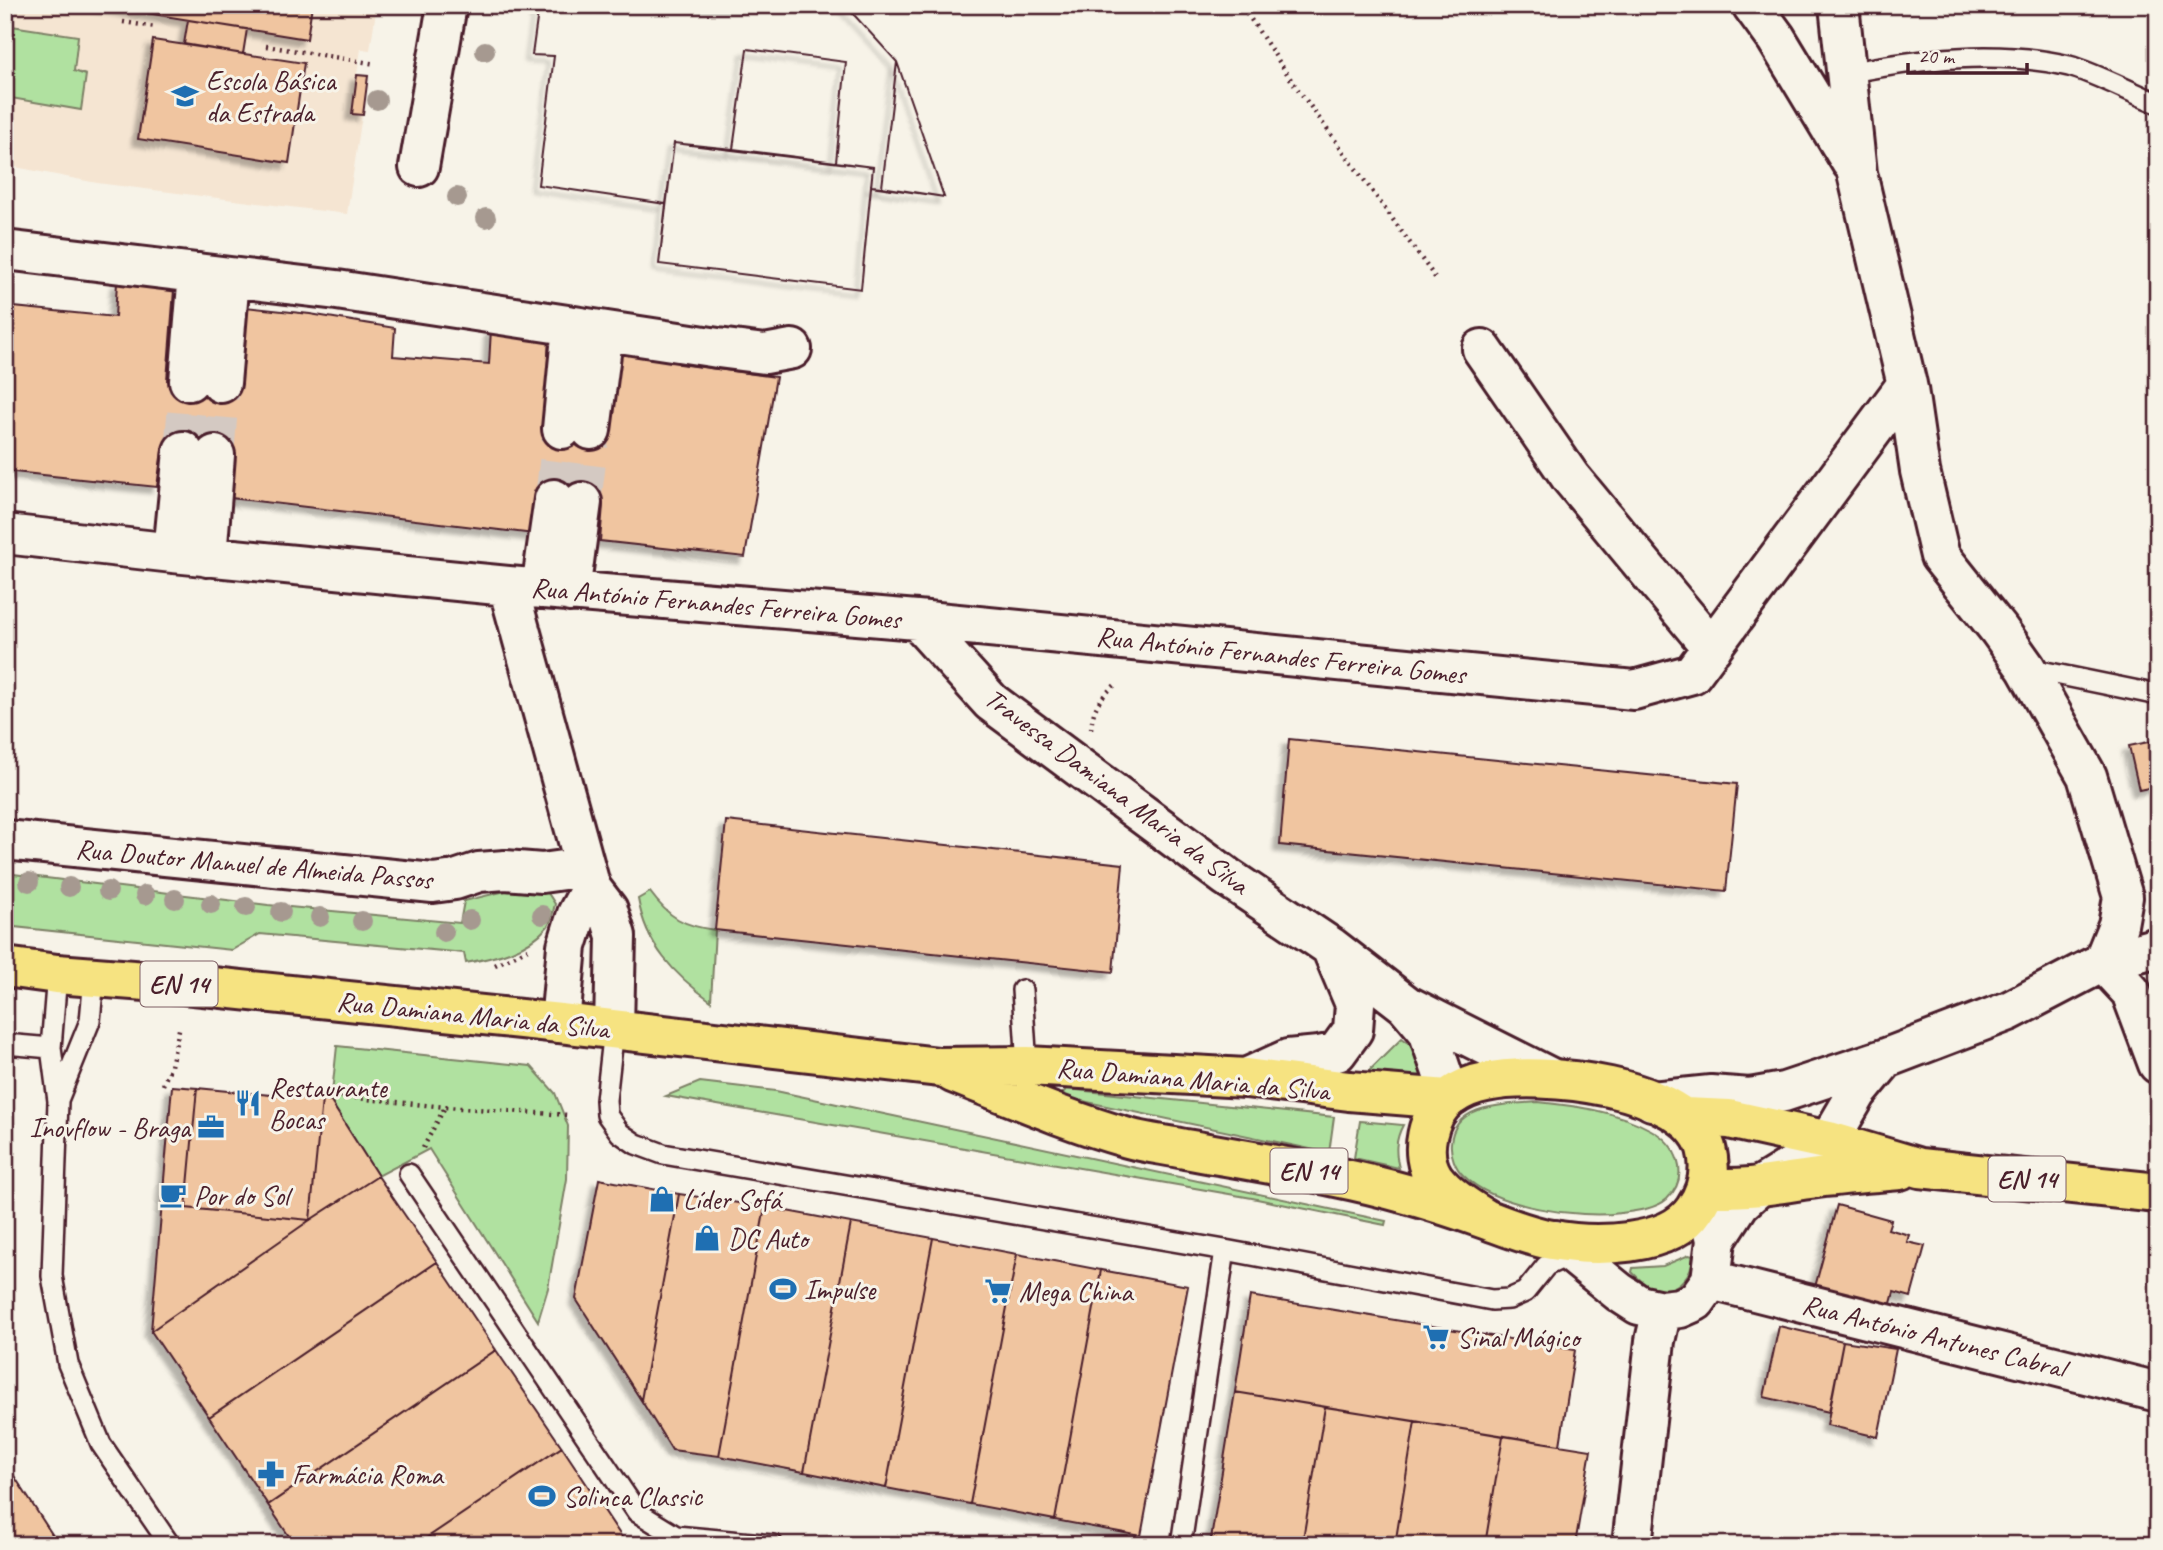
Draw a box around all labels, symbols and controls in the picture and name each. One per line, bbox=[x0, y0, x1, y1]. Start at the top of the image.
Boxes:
scale bar bbox=[1908, 32, 2026, 76]
text: 20 m bbox=[1918, 43, 1956, 69]
place label: Escola Básica da Estrada bbox=[206, 63, 337, 130]
school or university icon: Escola Básica da Estrada bbox=[170, 81, 200, 111]
street label: Rua António Fernandes Ferreira Gomes bbox=[530, 569, 905, 637]
street label: Rua António Fernandes Ferreira Gomes bbox=[1095, 618, 1470, 692]
street label: Travessa Damiana Maria da Silva bbox=[978, 680, 1257, 903]
street label: Rua Doutor Manuel de Almeida Passos bbox=[74, 831, 436, 897]
road number: EN 14 bbox=[140, 962, 218, 1007]
street label: Rua Damiana Maria da Silva bbox=[335, 983, 613, 1047]
street label: Rua Damiana Maria da Silva bbox=[1055, 1050, 1333, 1109]
place label: Restaurante Bocas bbox=[269, 1070, 388, 1137]
restaurant icon: Restaurante Bocas bbox=[233, 1088, 263, 1118]
place label: Inovflow - Braga bbox=[30, 1110, 192, 1145]
office icon: Inovflow - Braga bbox=[196, 1112, 226, 1142]
road number: EN 14 bbox=[1270, 1148, 1348, 1194]
road number: EN 14 bbox=[1988, 1156, 2066, 1202]
place label: Por do Sol bbox=[194, 1178, 294, 1213]
cafe icon: Por do Sol bbox=[158, 1180, 188, 1210]
place label: Líder Sofá bbox=[683, 1182, 784, 1217]
shop icon: Líder Sofá bbox=[647, 1184, 677, 1214]
place label: DC Auto bbox=[728, 1221, 811, 1256]
shop icon: DC Auto bbox=[692, 1223, 722, 1253]
place label: Impulse bbox=[804, 1272, 877, 1307]
sports icon: Impulse bbox=[768, 1274, 798, 1304]
place label: Mega China bbox=[1019, 1274, 1134, 1309]
supermarket icon: Mega China bbox=[983, 1276, 1013, 1306]
street label: Rua António Antunes Cabral bbox=[1799, 1286, 2074, 1387]
place label: Sinal Mágico bbox=[1457, 1320, 1582, 1355]
supermarket icon: Sinal Mágico bbox=[1421, 1322, 1451, 1352]
place label: Farmácia Roma bbox=[292, 1457, 445, 1492]
pharmacy icon: Farmácia Roma bbox=[256, 1459, 286, 1489]
place label: Solinca Classic bbox=[563, 1479, 704, 1514]
sports icon: Solinca Classic bbox=[527, 1481, 557, 1511]

